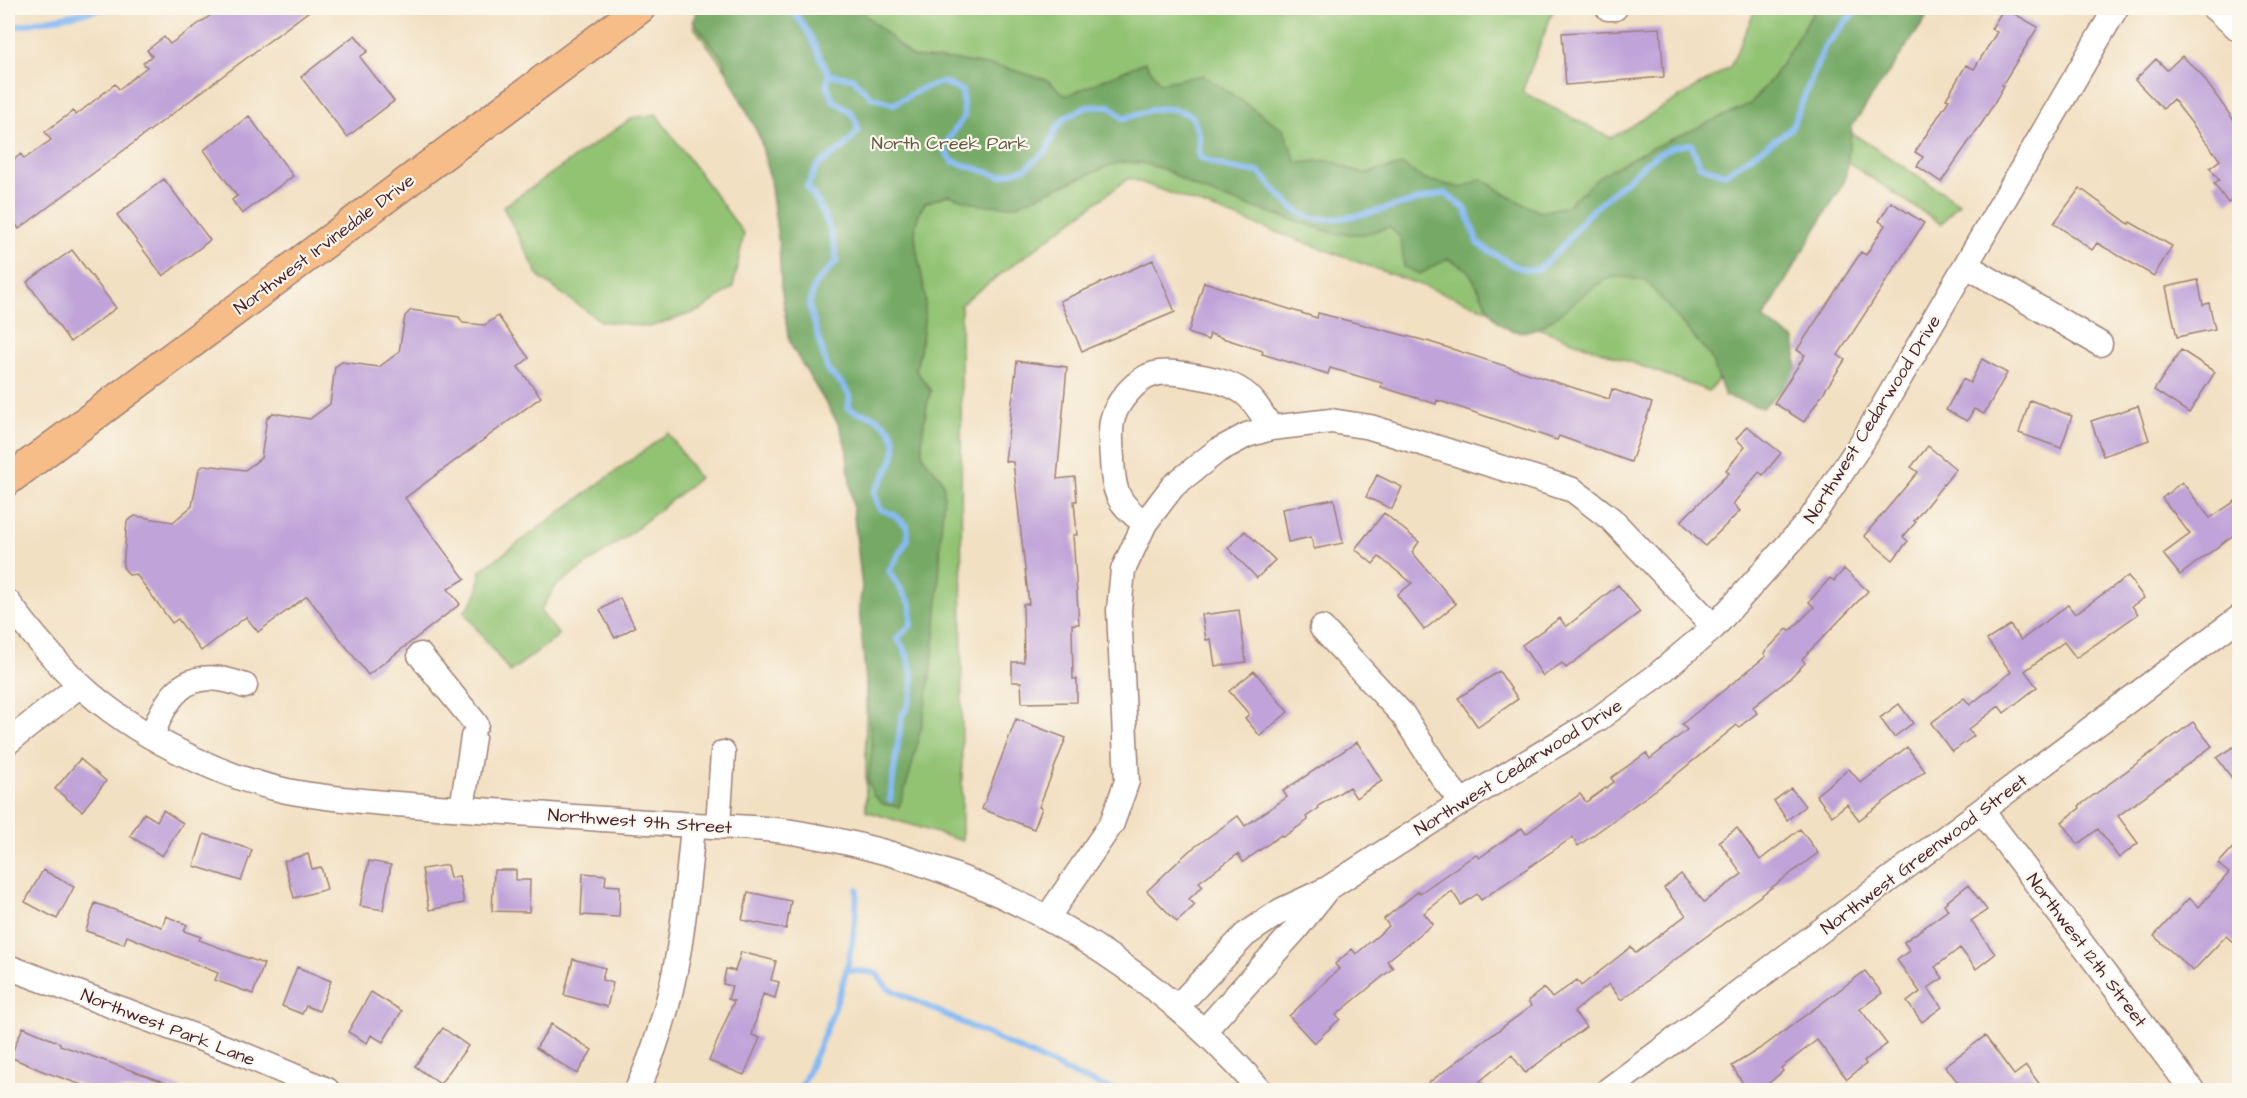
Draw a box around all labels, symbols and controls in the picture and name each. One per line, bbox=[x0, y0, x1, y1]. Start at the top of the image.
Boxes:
park label: North Creek Park bbox=[872, 131, 1028, 156]
street label: Northwest Irvinedale Drive bbox=[229, 168, 420, 321]
street label: Northwest Cedarwood Drive bbox=[1798, 310, 1947, 528]
street label: Northwest Cedarwood Drive bbox=[1410, 693, 1627, 842]
street label: Northwest Greenwood Street bbox=[1816, 768, 2033, 941]
street label: Northwest 9th Street bbox=[547, 803, 734, 840]
street label: Northwest 12th Street bbox=[2020, 868, 2153, 1033]
street label: Northwest Park Lane bbox=[77, 983, 259, 1072]

